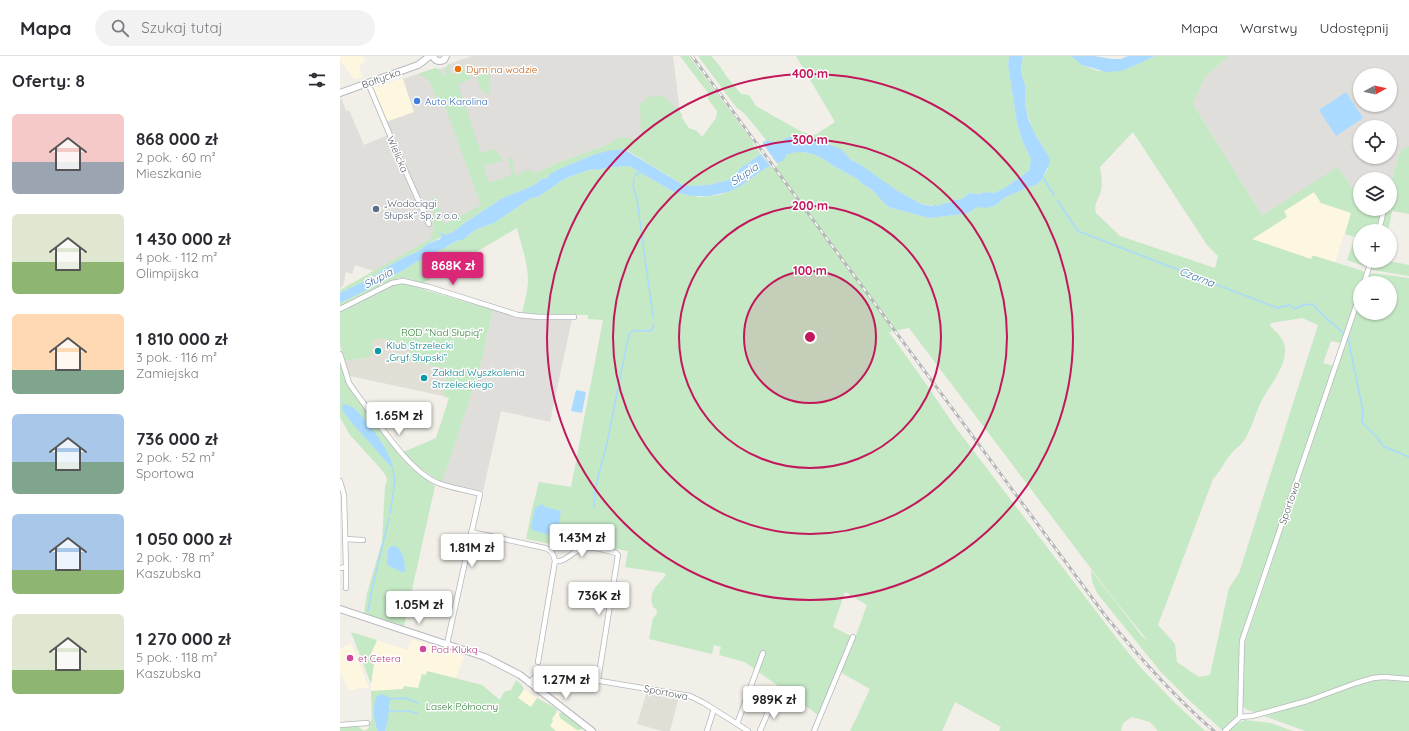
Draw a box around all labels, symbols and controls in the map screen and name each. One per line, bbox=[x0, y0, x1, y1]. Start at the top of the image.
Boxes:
search box bbox=[95, 10, 375, 46]
text: Mapa bbox=[20, 16, 71, 40]
icon: search bbox=[109, 17, 131, 39]
text: Szukaj tutaj bbox=[141, 18, 223, 37]
text: Mapa bbox=[1181, 19, 1218, 37]
text: Warstwy bbox=[1240, 19, 1298, 37]
text: Udostępnij bbox=[1320, 19, 1389, 37]
place label: Dym na wodzie bbox=[466, 63, 538, 76]
marker: Dym na wodzie bbox=[453, 64, 463, 74]
street label: Bałtycka bbox=[360, 65, 402, 91]
text: 400 m bbox=[792, 66, 828, 81]
north arrow bbox=[1353, 68, 1397, 112]
map controls bbox=[1353, 68, 1397, 320]
icon: filters bbox=[306, 69, 328, 91]
text: Oferty: 8 bbox=[12, 70, 85, 91]
place label: Auto Karolina bbox=[425, 95, 488, 108]
marker: Auto Karolina bbox=[412, 96, 422, 106]
button: locate bbox=[1353, 120, 1397, 164]
text: 868 000 zł bbox=[136, 128, 218, 149]
icon: home bbox=[44, 130, 92, 178]
text: 300 m bbox=[792, 132, 828, 147]
street label: Wielicka bbox=[384, 134, 411, 174]
text: 2 pok. · 60 m² bbox=[136, 149, 216, 165]
water label: Słupia bbox=[727, 159, 762, 188]
text: Mieszkanie bbox=[136, 165, 202, 181]
button: layers bbox=[1353, 172, 1397, 216]
place label: „Wodociągi Słupsk” Sp. z o.o. bbox=[384, 197, 460, 222]
text: 200 m bbox=[792, 198, 828, 213]
marker: „Wodociągi Słupsk” Sp. z o.o. bbox=[371, 204, 381, 214]
button: + bbox=[1353, 224, 1397, 268]
text: 1 430 000 zł bbox=[136, 228, 231, 249]
icon: home bbox=[44, 230, 92, 278]
text: 4 pok. · 112 m² bbox=[136, 249, 217, 265]
pin: 868K zł bbox=[416, 252, 490, 286]
text: 868K zł bbox=[431, 257, 475, 273]
text: 100 m bbox=[793, 263, 827, 278]
water label: Słupia bbox=[361, 264, 396, 291]
water label: Czarna bbox=[1178, 264, 1218, 291]
text: Olimpijska bbox=[136, 265, 199, 281]
button: − bbox=[1353, 276, 1397, 320]
park label: ROD "Nad Słupią" bbox=[401, 326, 483, 339]
text: 1 810 000 zł bbox=[136, 328, 227, 349]
icon: home bbox=[44, 330, 92, 378]
centre of rings bbox=[803, 330, 817, 344]
place label: Klub Strzelecki „Gryf Słupski” bbox=[386, 339, 453, 364]
marker: Klub Strzelecki „Gryf Słupski” bbox=[373, 346, 383, 356]
text: 3 pok. · 116 m² bbox=[136, 349, 217, 365]
text: Zamiejska bbox=[136, 365, 199, 381]
place label: Zakład Wyszkolenia Strzeleckiego bbox=[432, 366, 525, 391]
marker: Zakład Wyszkolenia Strzeleckiego bbox=[419, 373, 429, 383]
pin: 1.65M zł bbox=[358, 402, 440, 436]
text: 1.65M zł bbox=[375, 407, 423, 423]
text: 736 000 zł bbox=[136, 428, 218, 449]
icon: home bbox=[44, 430, 92, 478]
text: 2 pok. · 52 m² bbox=[136, 449, 215, 465]
text: Sportowa bbox=[136, 465, 194, 481]
street label: Sportowa bbox=[1276, 480, 1303, 526]
pin: 1.43M zł bbox=[541, 524, 623, 558]
text: 1 050 000 zł bbox=[136, 528, 232, 549]
text: 1.43M zł bbox=[559, 529, 605, 545]
icon: home bbox=[44, 530, 92, 578]
pin: 1.81M zł bbox=[431, 534, 513, 568]
text: 1.81M zł bbox=[450, 539, 494, 555]
text: 2 pok. · 78 m² bbox=[136, 549, 215, 565]
text: Kaszubska bbox=[136, 565, 201, 581]
pin: 736K zł bbox=[562, 582, 636, 616]
text: 736K zł bbox=[577, 587, 621, 603]
pin: 1.05M zł bbox=[378, 591, 460, 625]
text: 1.05M zł bbox=[395, 596, 443, 612]
text: 1 270 000 zł bbox=[136, 628, 230, 649]
icon: home bbox=[44, 630, 92, 678]
place label: Pod Kluką bbox=[431, 643, 478, 656]
marker: Pod Kluką bbox=[418, 644, 428, 654]
text: 5 pok. · 118 m² bbox=[136, 649, 217, 665]
place label: et Cetera bbox=[358, 652, 401, 665]
marker: et Cetera bbox=[345, 653, 355, 663]
text: Kaszubska bbox=[136, 665, 201, 681]
pin: 1.27M zł bbox=[525, 666, 607, 700]
text: 1.27M zł bbox=[543, 671, 589, 687]
street label: Sportowa bbox=[643, 682, 689, 703]
pin: 989K zł bbox=[737, 686, 811, 720]
text: 989K zł bbox=[752, 691, 796, 707]
park label: Lasek Północny bbox=[426, 700, 498, 713]

